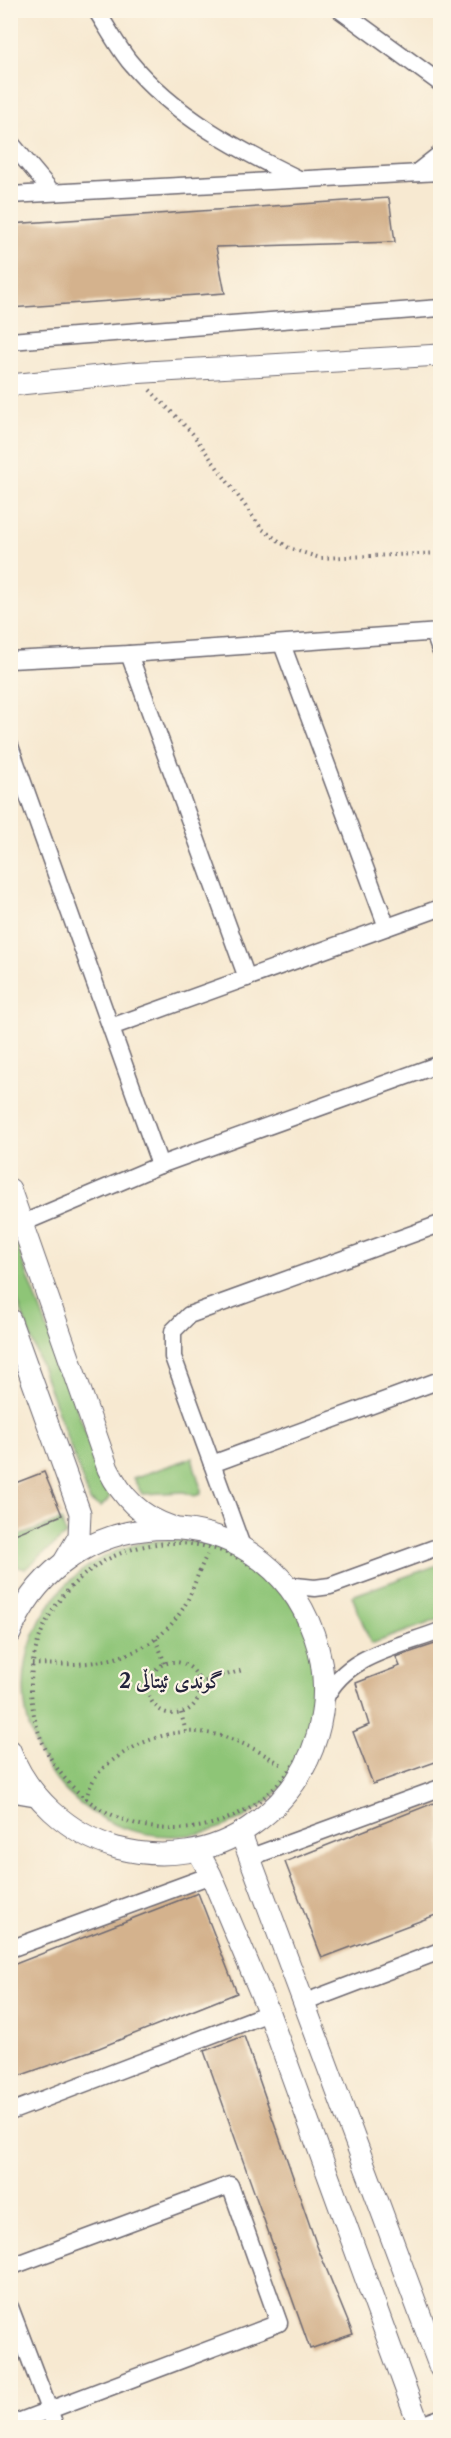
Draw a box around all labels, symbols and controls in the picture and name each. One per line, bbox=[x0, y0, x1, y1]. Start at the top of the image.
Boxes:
district label: گوندی ئیتاڵی 2 bbox=[119, 1668, 223, 1694]

